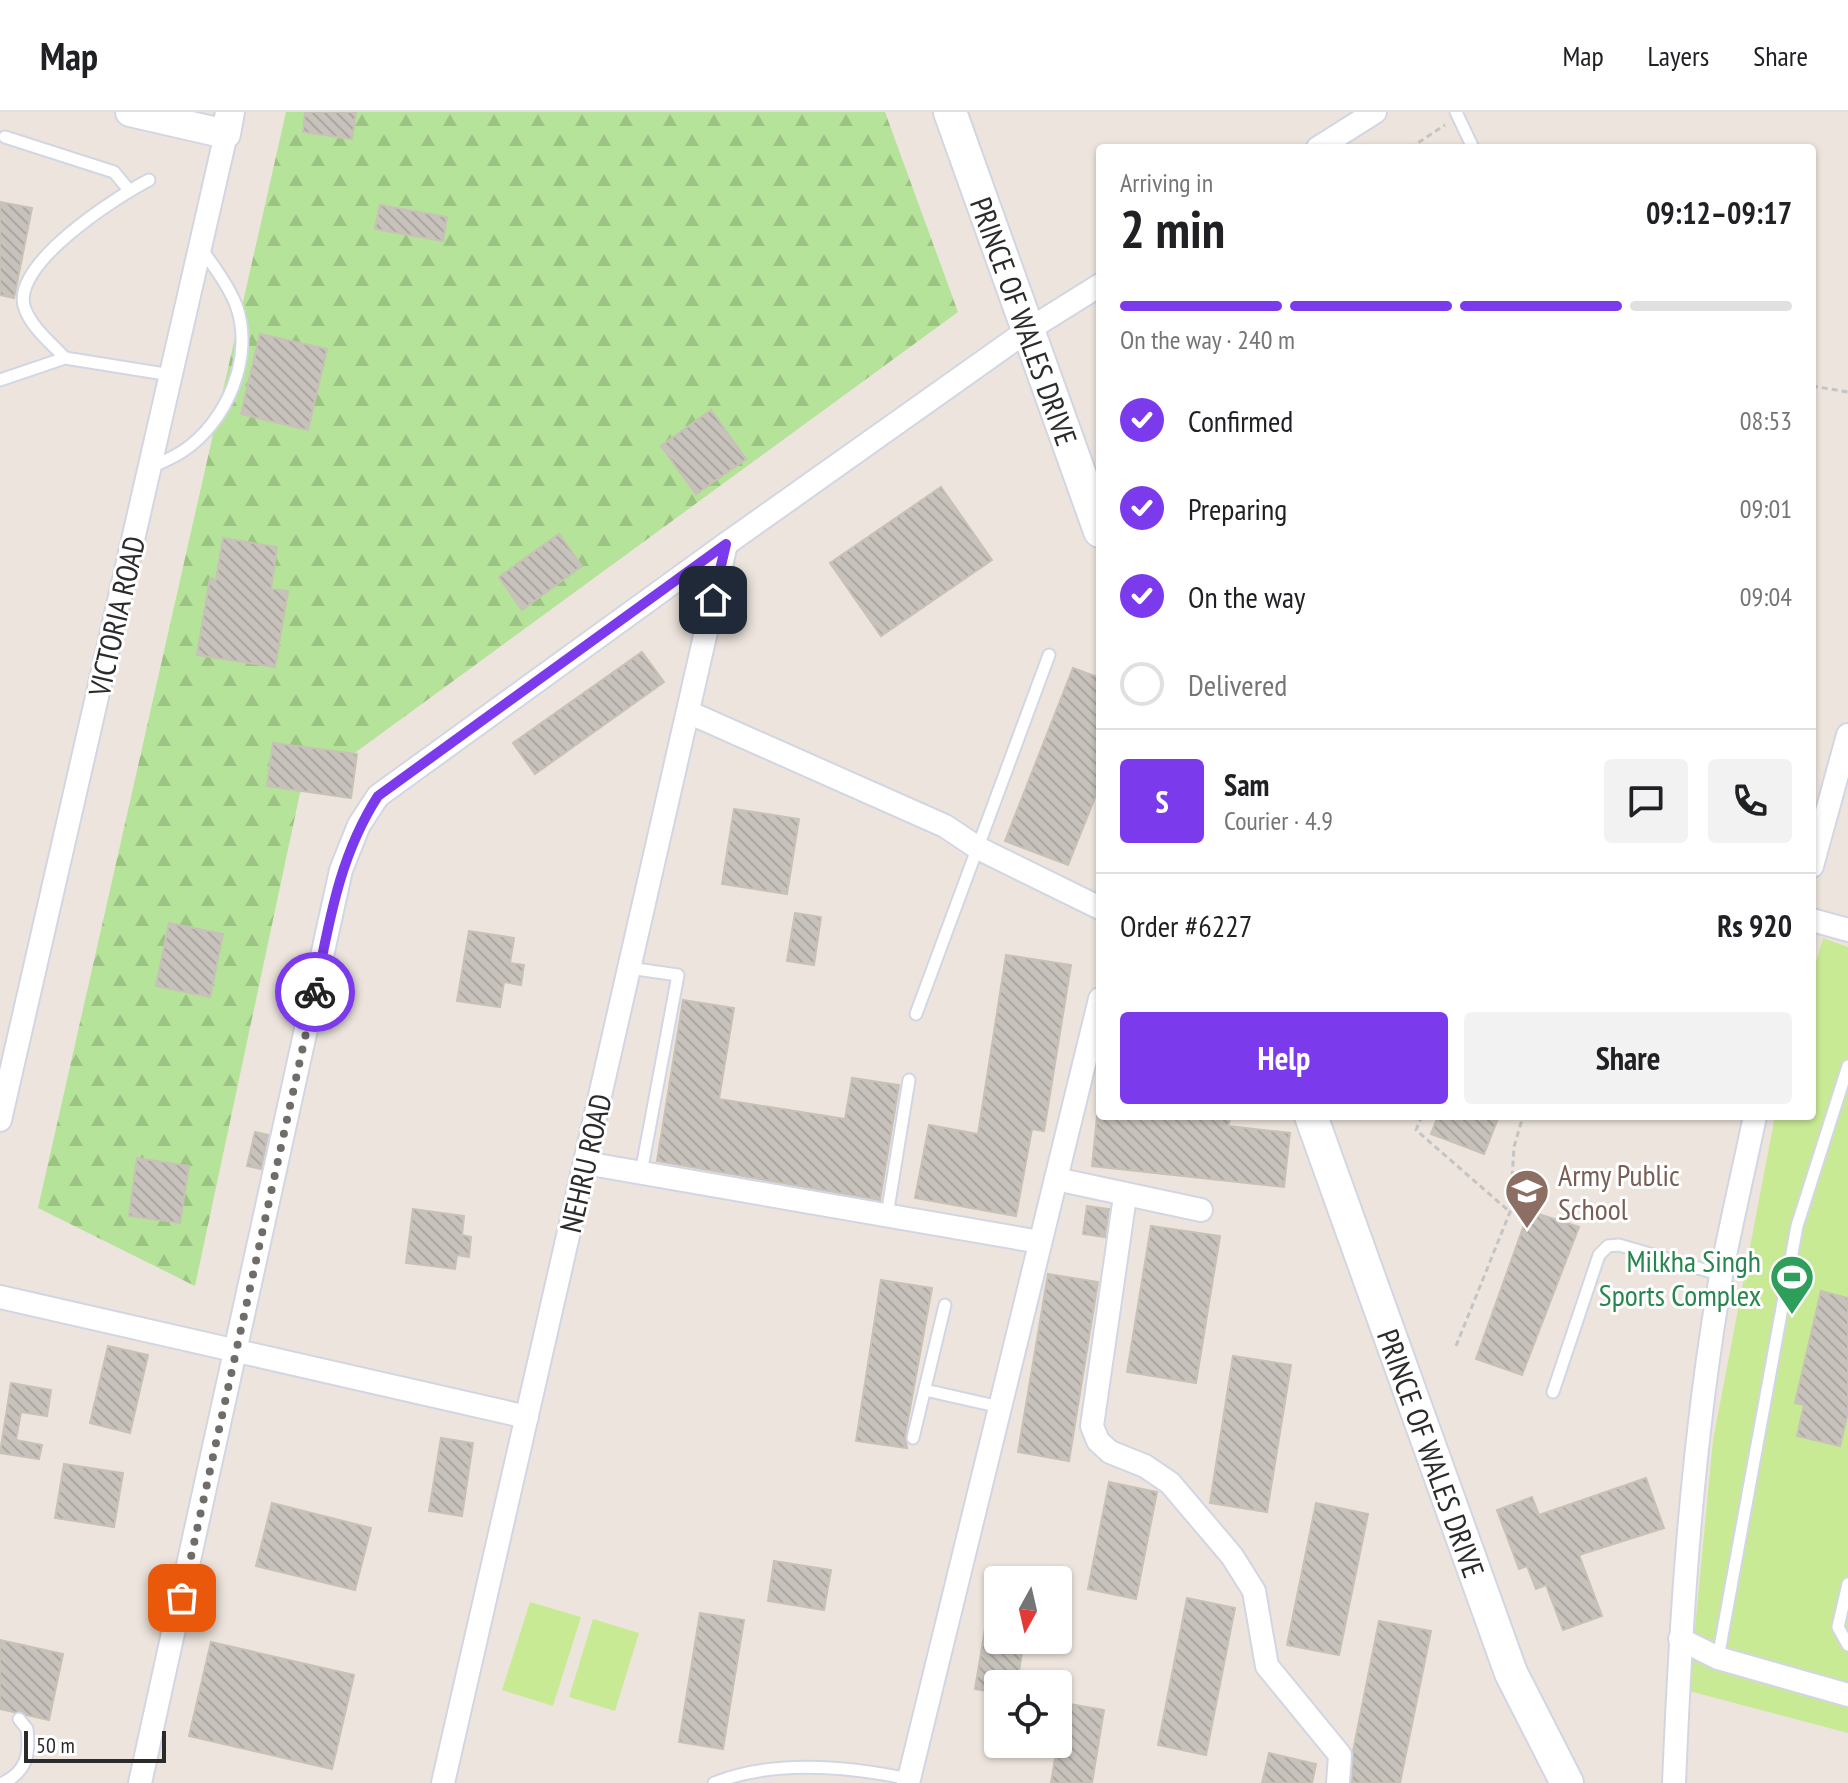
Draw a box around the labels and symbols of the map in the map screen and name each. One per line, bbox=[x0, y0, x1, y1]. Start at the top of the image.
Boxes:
street label: PRINCE OF WALES DRIVE bbox=[962, 192, 1087, 450]
street label: VICTORIA ROAD bbox=[78, 532, 153, 701]
pin bbox=[679, 566, 747, 634]
courier bbox=[275, 952, 355, 1032]
street label: NEHRU ROAD bbox=[550, 1090, 620, 1236]
place label: Army Public School bbox=[1558, 1155, 1680, 1228]
school or university icon: Army Public School bbox=[1503, 1167, 1551, 1230]
place label: Milkha Singh Sports Complex bbox=[1599, 1241, 1761, 1314]
sports icon: Milkha Singh Sports Complex bbox=[1768, 1253, 1816, 1316]
street label: PRINCE OF WALES DRIVE bbox=[1370, 1324, 1494, 1582]
pin bbox=[148, 1564, 216, 1632]
north arrow bbox=[984, 1566, 1072, 1654]
scale bar bbox=[24, 1727, 166, 1763]

